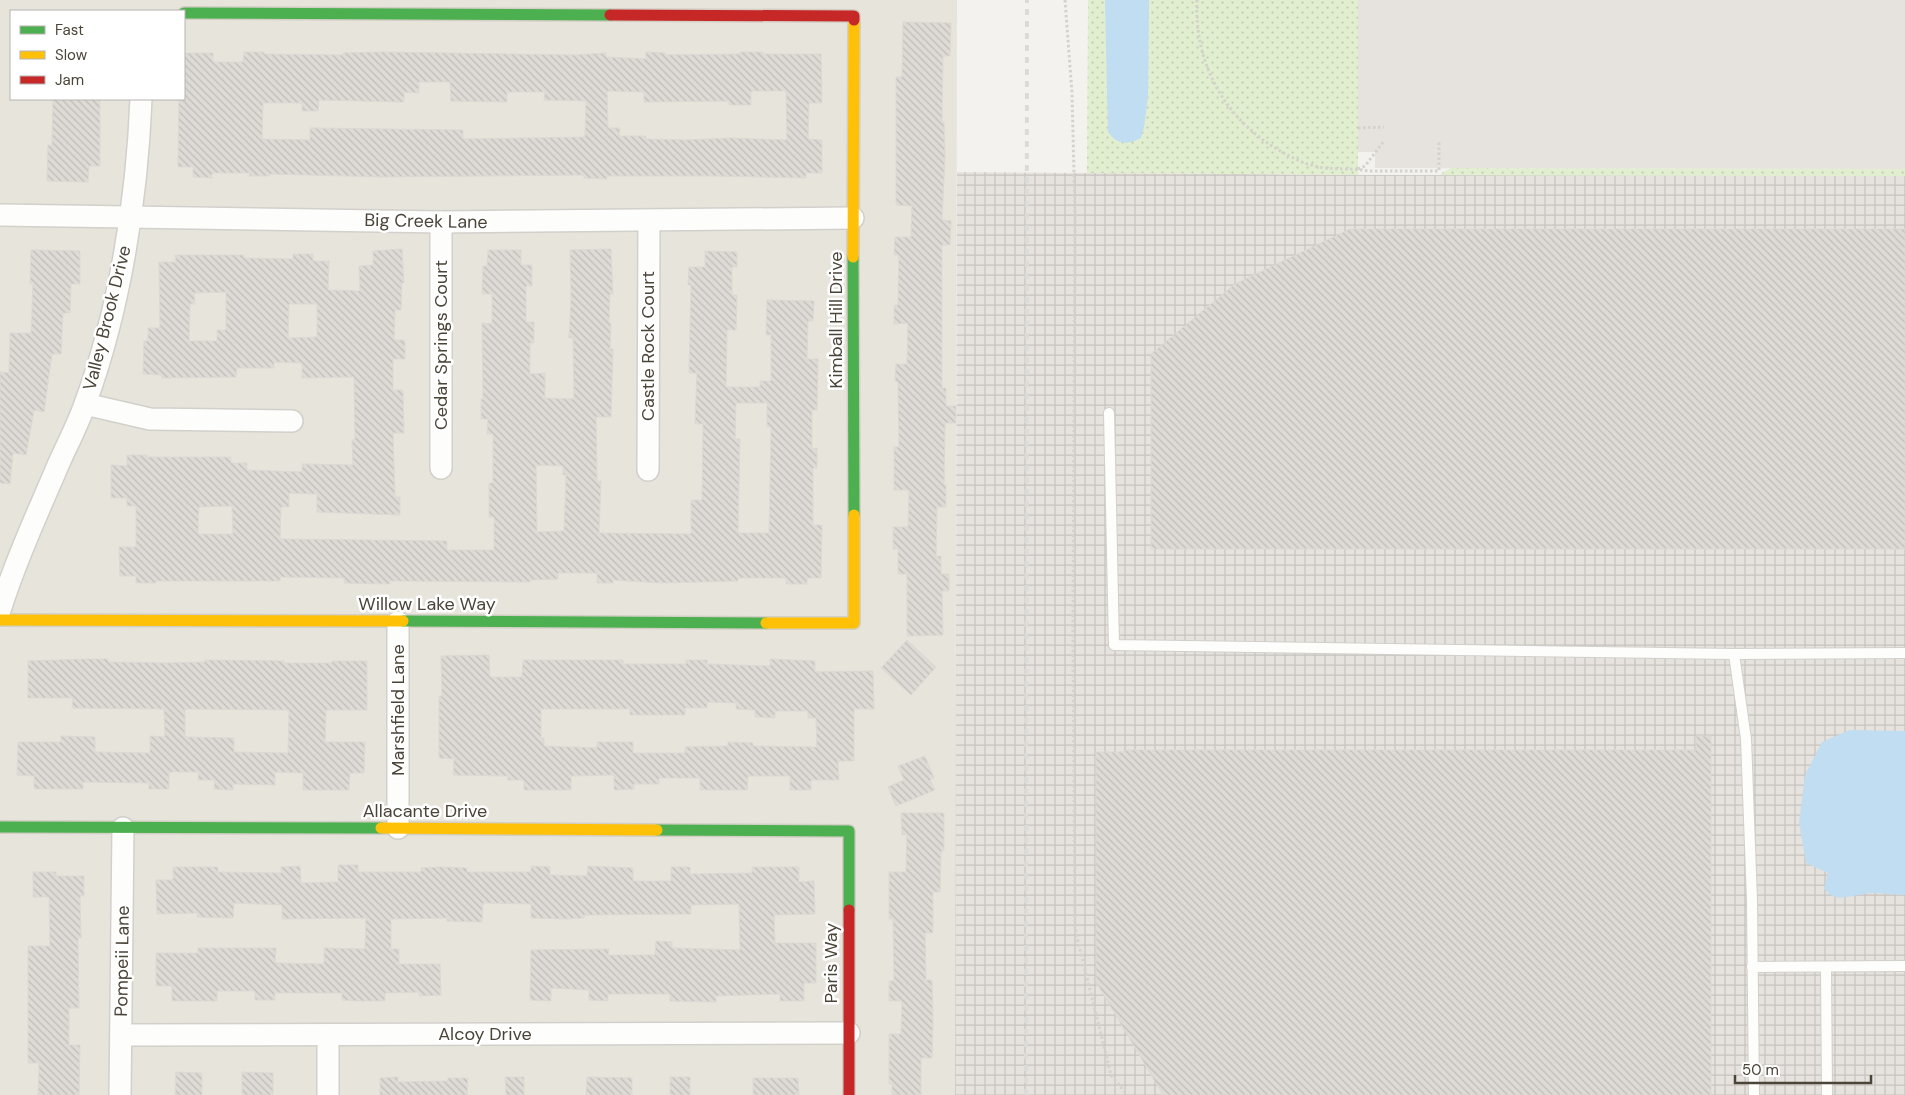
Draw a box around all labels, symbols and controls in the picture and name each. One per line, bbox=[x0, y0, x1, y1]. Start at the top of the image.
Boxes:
legend bbox=[10, 10, 185, 100]
text: Fast bbox=[55, 20, 84, 40]
text: Slow bbox=[55, 45, 88, 65]
text: Jam bbox=[55, 70, 84, 90]
street label: Big Creek Lane bbox=[364, 208, 488, 234]
street label: Valley Brook Drive bbox=[77, 243, 137, 393]
street label: Kimball Hill Drive bbox=[824, 252, 848, 388]
street label: Cedar Springs Court bbox=[429, 260, 453, 430]
street label: Castle Rock Court bbox=[636, 271, 660, 421]
street label: Willow Lake Way bbox=[358, 592, 496, 616]
street label: Marshfield Lane bbox=[386, 644, 410, 776]
street label: Allacante Drive bbox=[363, 799, 487, 823]
street label: Pompeii Lane bbox=[109, 905, 135, 1017]
street label: Paris Way bbox=[819, 923, 843, 1003]
street label: Alcoy Drive bbox=[438, 1022, 532, 1046]
scale bar bbox=[1735, 1052, 1871, 1084]
text: 50 m bbox=[1742, 1060, 1779, 1080]

